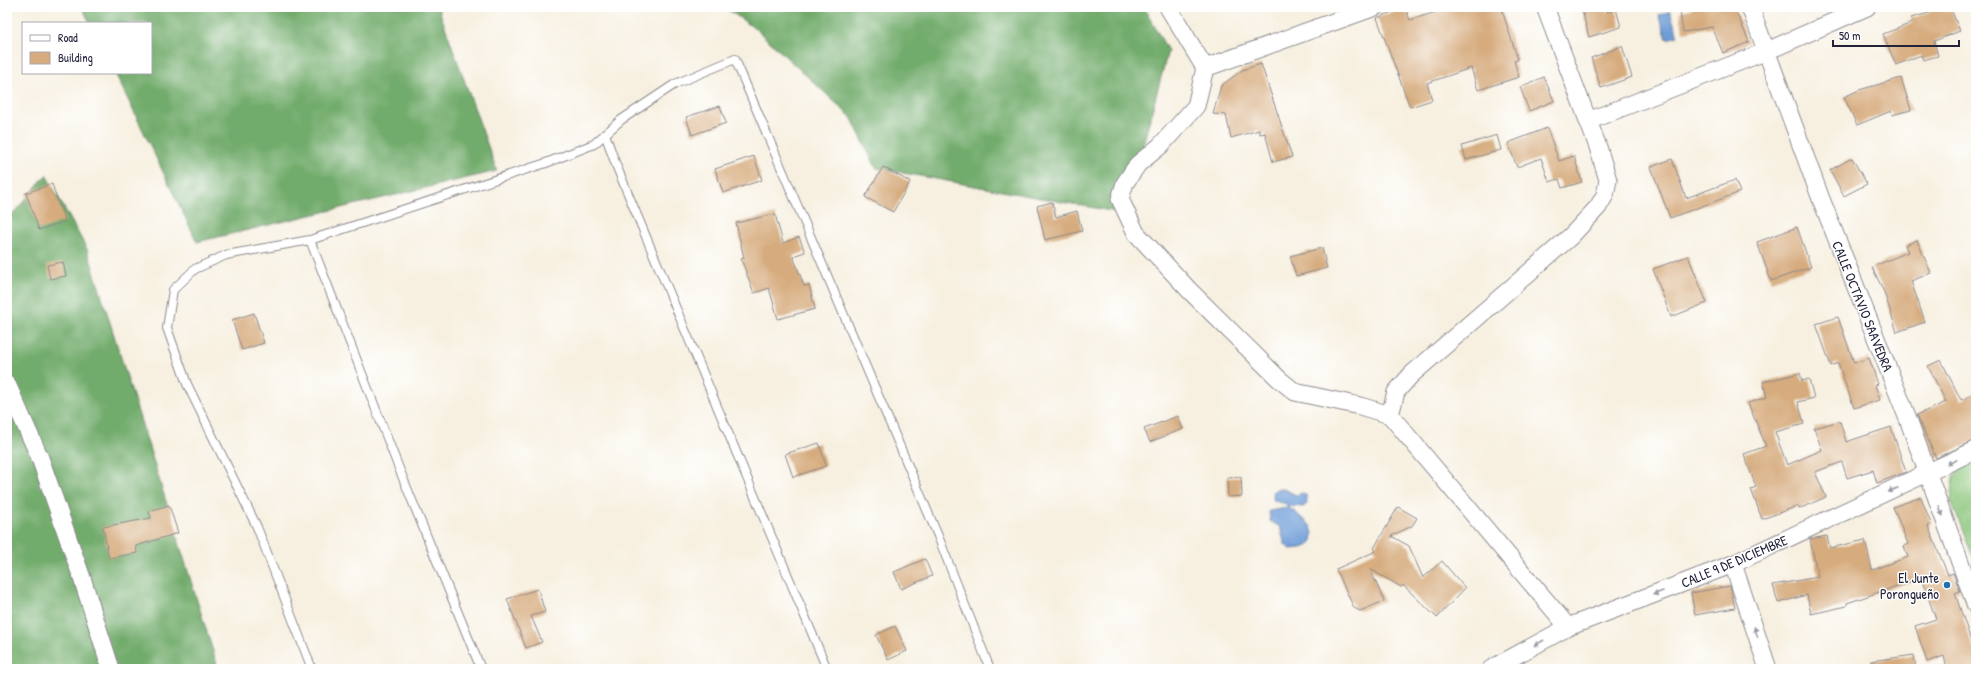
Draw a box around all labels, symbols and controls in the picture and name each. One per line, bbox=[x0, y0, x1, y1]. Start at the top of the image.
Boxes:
legend bbox=[22, 22, 152, 74]
scale bar bbox=[1833, 22, 1959, 48]
text: 50 m bbox=[1839, 27, 1860, 44]
text: Road bbox=[58, 29, 78, 46]
text: Building bbox=[58, 49, 93, 66]
street label: CALLE OCTAVIO SAAVEDRA bbox=[1828, 238, 1898, 374]
one-way arrow bbox=[1946, 459, 1958, 465]
one-way arrow bbox=[1887, 487, 1898, 493]
one-way arrow bbox=[1939, 505, 1945, 517]
street label: CALLE 9 DE DICIEMBRE bbox=[1678, 530, 1790, 592]
place label: El Junte Porongueño bbox=[1880, 568, 1939, 604]
marker: El Junte Porongueño bbox=[1942, 580, 1952, 590]
one-way arrow bbox=[1652, 590, 1664, 596]
one-way arrow bbox=[1752, 626, 1758, 638]
one-way arrow bbox=[1533, 640, 1545, 647]

